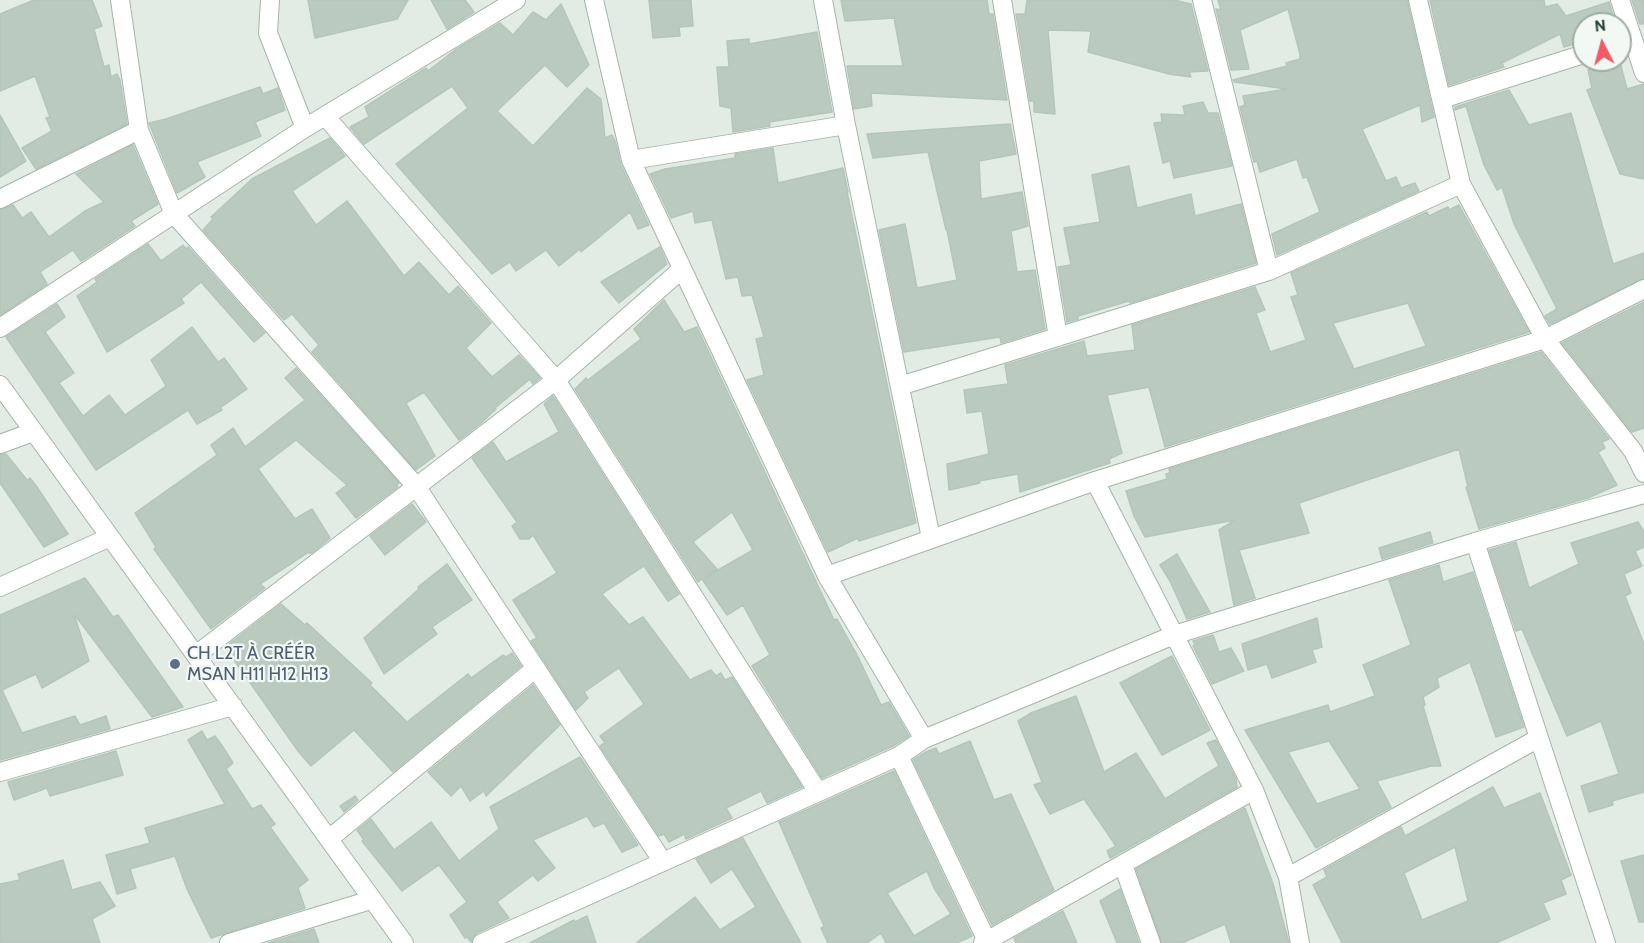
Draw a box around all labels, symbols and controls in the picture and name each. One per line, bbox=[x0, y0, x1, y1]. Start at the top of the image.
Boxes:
north arrow bbox=[1572, 12, 1632, 72]
text: N bbox=[1594, 16, 1607, 36]
place label: CH L2T À CRÉÉR MSAN H11 H12 H13 bbox=[187, 643, 329, 686]
marker: CH L2T À CRÉÉR MSAN H11 H12 H13 bbox=[168, 657, 182, 671]

